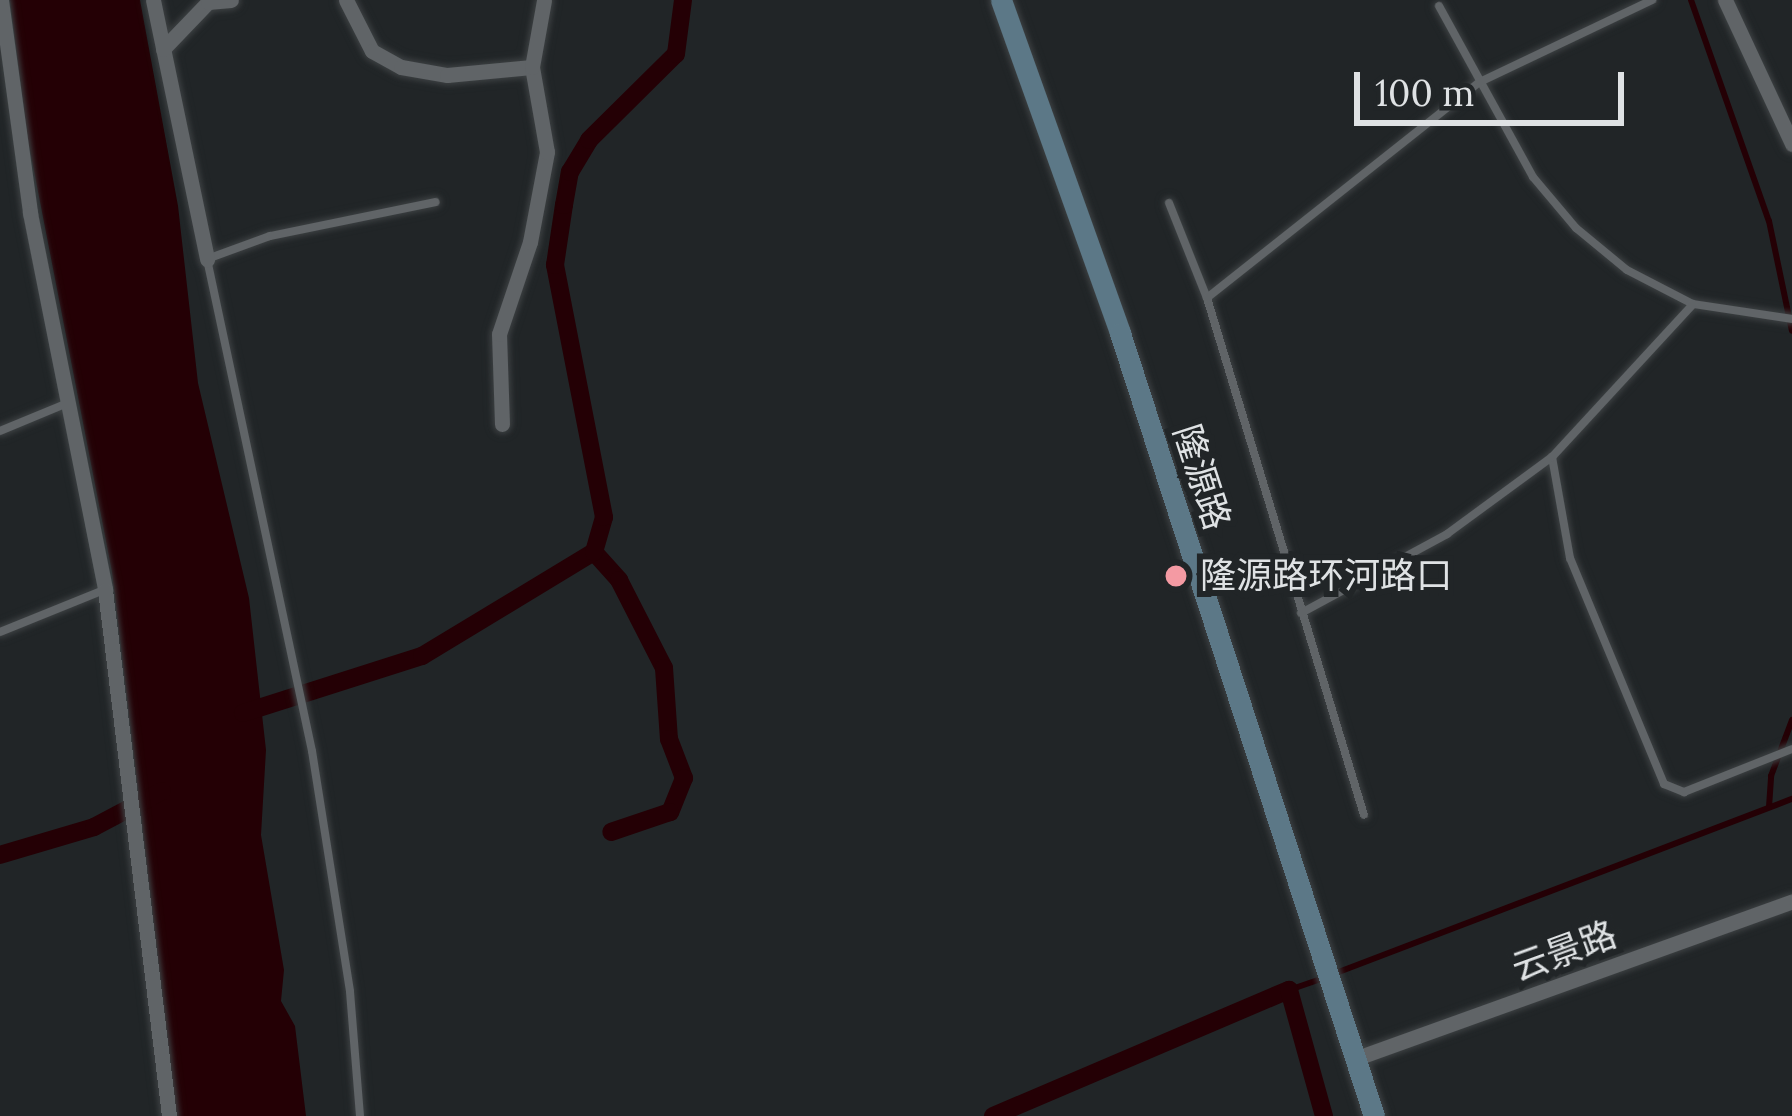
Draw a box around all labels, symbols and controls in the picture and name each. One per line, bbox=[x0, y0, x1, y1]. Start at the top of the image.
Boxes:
scale bar bbox=[1360, 48, 1630, 122]
text: 100 m bbox=[1375, 70, 1474, 116]
street label: 隆源路 bbox=[1165, 419, 1239, 535]
place label: 隆源路环河路口 bbox=[1200, 554, 1452, 598]
marker: 隆源路环河路口 bbox=[1163, 563, 1189, 589]
street label: 云景路 bbox=[1506, 912, 1622, 990]

